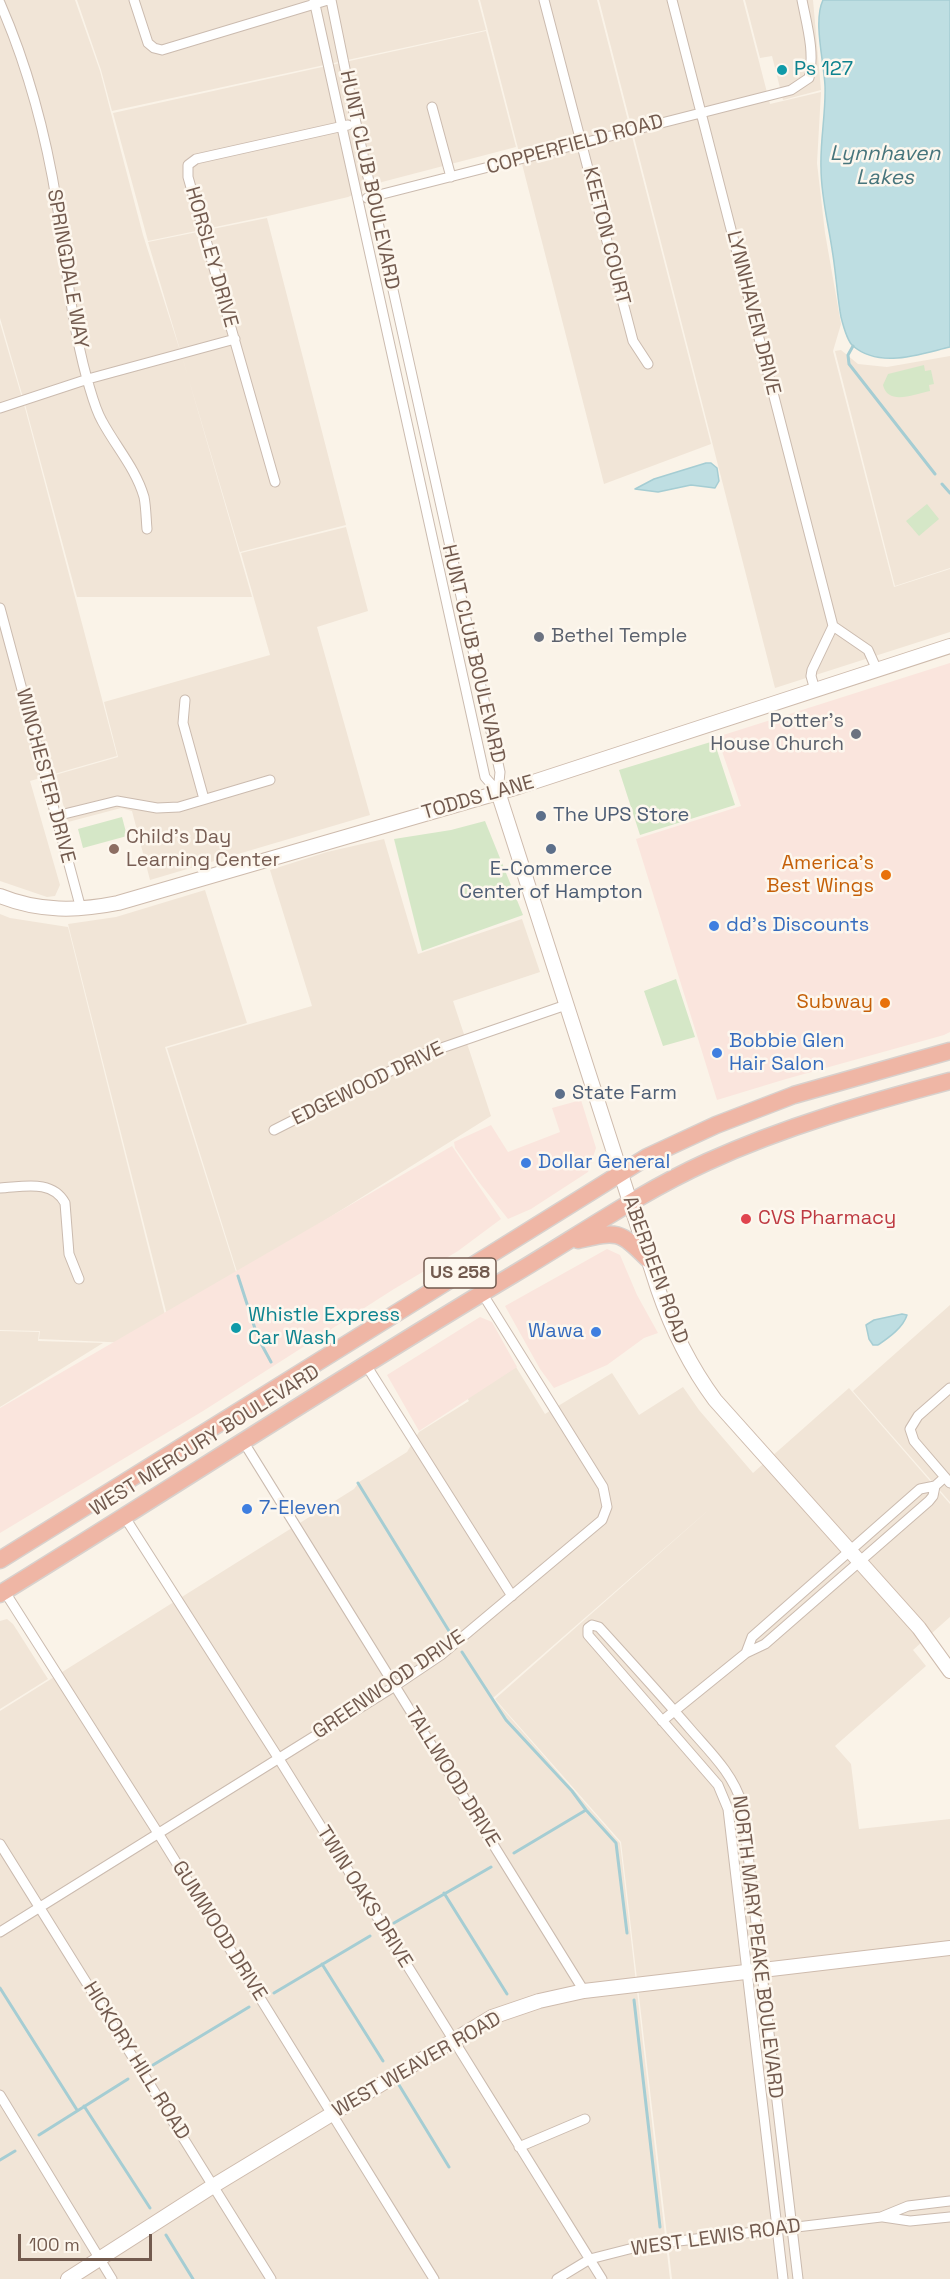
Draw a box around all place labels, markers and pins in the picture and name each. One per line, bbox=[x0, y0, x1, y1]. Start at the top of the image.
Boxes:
place label: Ps 127 bbox=[794, 58, 853, 82]
marker: Ps 127 bbox=[775, 63, 789, 77]
place label: Bethel Temple bbox=[551, 625, 687, 649]
marker: Bethel Temple bbox=[532, 630, 546, 644]
place label: Potter’s House Church bbox=[710, 710, 844, 757]
marker: Potter’s House Church bbox=[849, 727, 863, 741]
place label: The UPS Store bbox=[553, 804, 689, 828]
marker: The UPS Store bbox=[534, 809, 548, 823]
place label: Child's Day Learning Center bbox=[126, 826, 280, 873]
marker: Child's Day Learning Center bbox=[107, 842, 121, 856]
marker: E-Commerce Center of Hampton bbox=[544, 842, 558, 856]
place label: America's Best Wings bbox=[766, 852, 874, 899]
place label: E-Commerce Center of Hampton bbox=[459, 858, 643, 905]
marker: America's Best Wings bbox=[879, 868, 893, 882]
place label: dd's Discounts bbox=[726, 914, 869, 938]
marker: dd's Discounts bbox=[707, 919, 721, 933]
place label: Subway bbox=[796, 991, 873, 1015]
marker: Subway bbox=[878, 996, 892, 1010]
place label: Bobbie Glen Hair Salon bbox=[729, 1030, 844, 1077]
marker: Bobbie Glen Hair Salon bbox=[710, 1046, 724, 1060]
place label: State Farm bbox=[572, 1082, 677, 1106]
marker: State Farm bbox=[553, 1087, 567, 1101]
place label: Dollar General bbox=[538, 1151, 670, 1175]
marker: Dollar General bbox=[519, 1156, 533, 1170]
place label: CVS Pharmacy bbox=[758, 1207, 896, 1231]
marker: CVS Pharmacy bbox=[739, 1212, 753, 1226]
place label: Whistle Express Car Wash bbox=[248, 1304, 400, 1351]
place label: Wawa bbox=[528, 1320, 584, 1344]
marker: Whistle Express Car Wash bbox=[229, 1321, 243, 1335]
marker: Wawa bbox=[589, 1325, 603, 1339]
place label: 7-Eleven bbox=[259, 1497, 340, 1521]
marker: 7-Eleven bbox=[240, 1502, 254, 1516]

